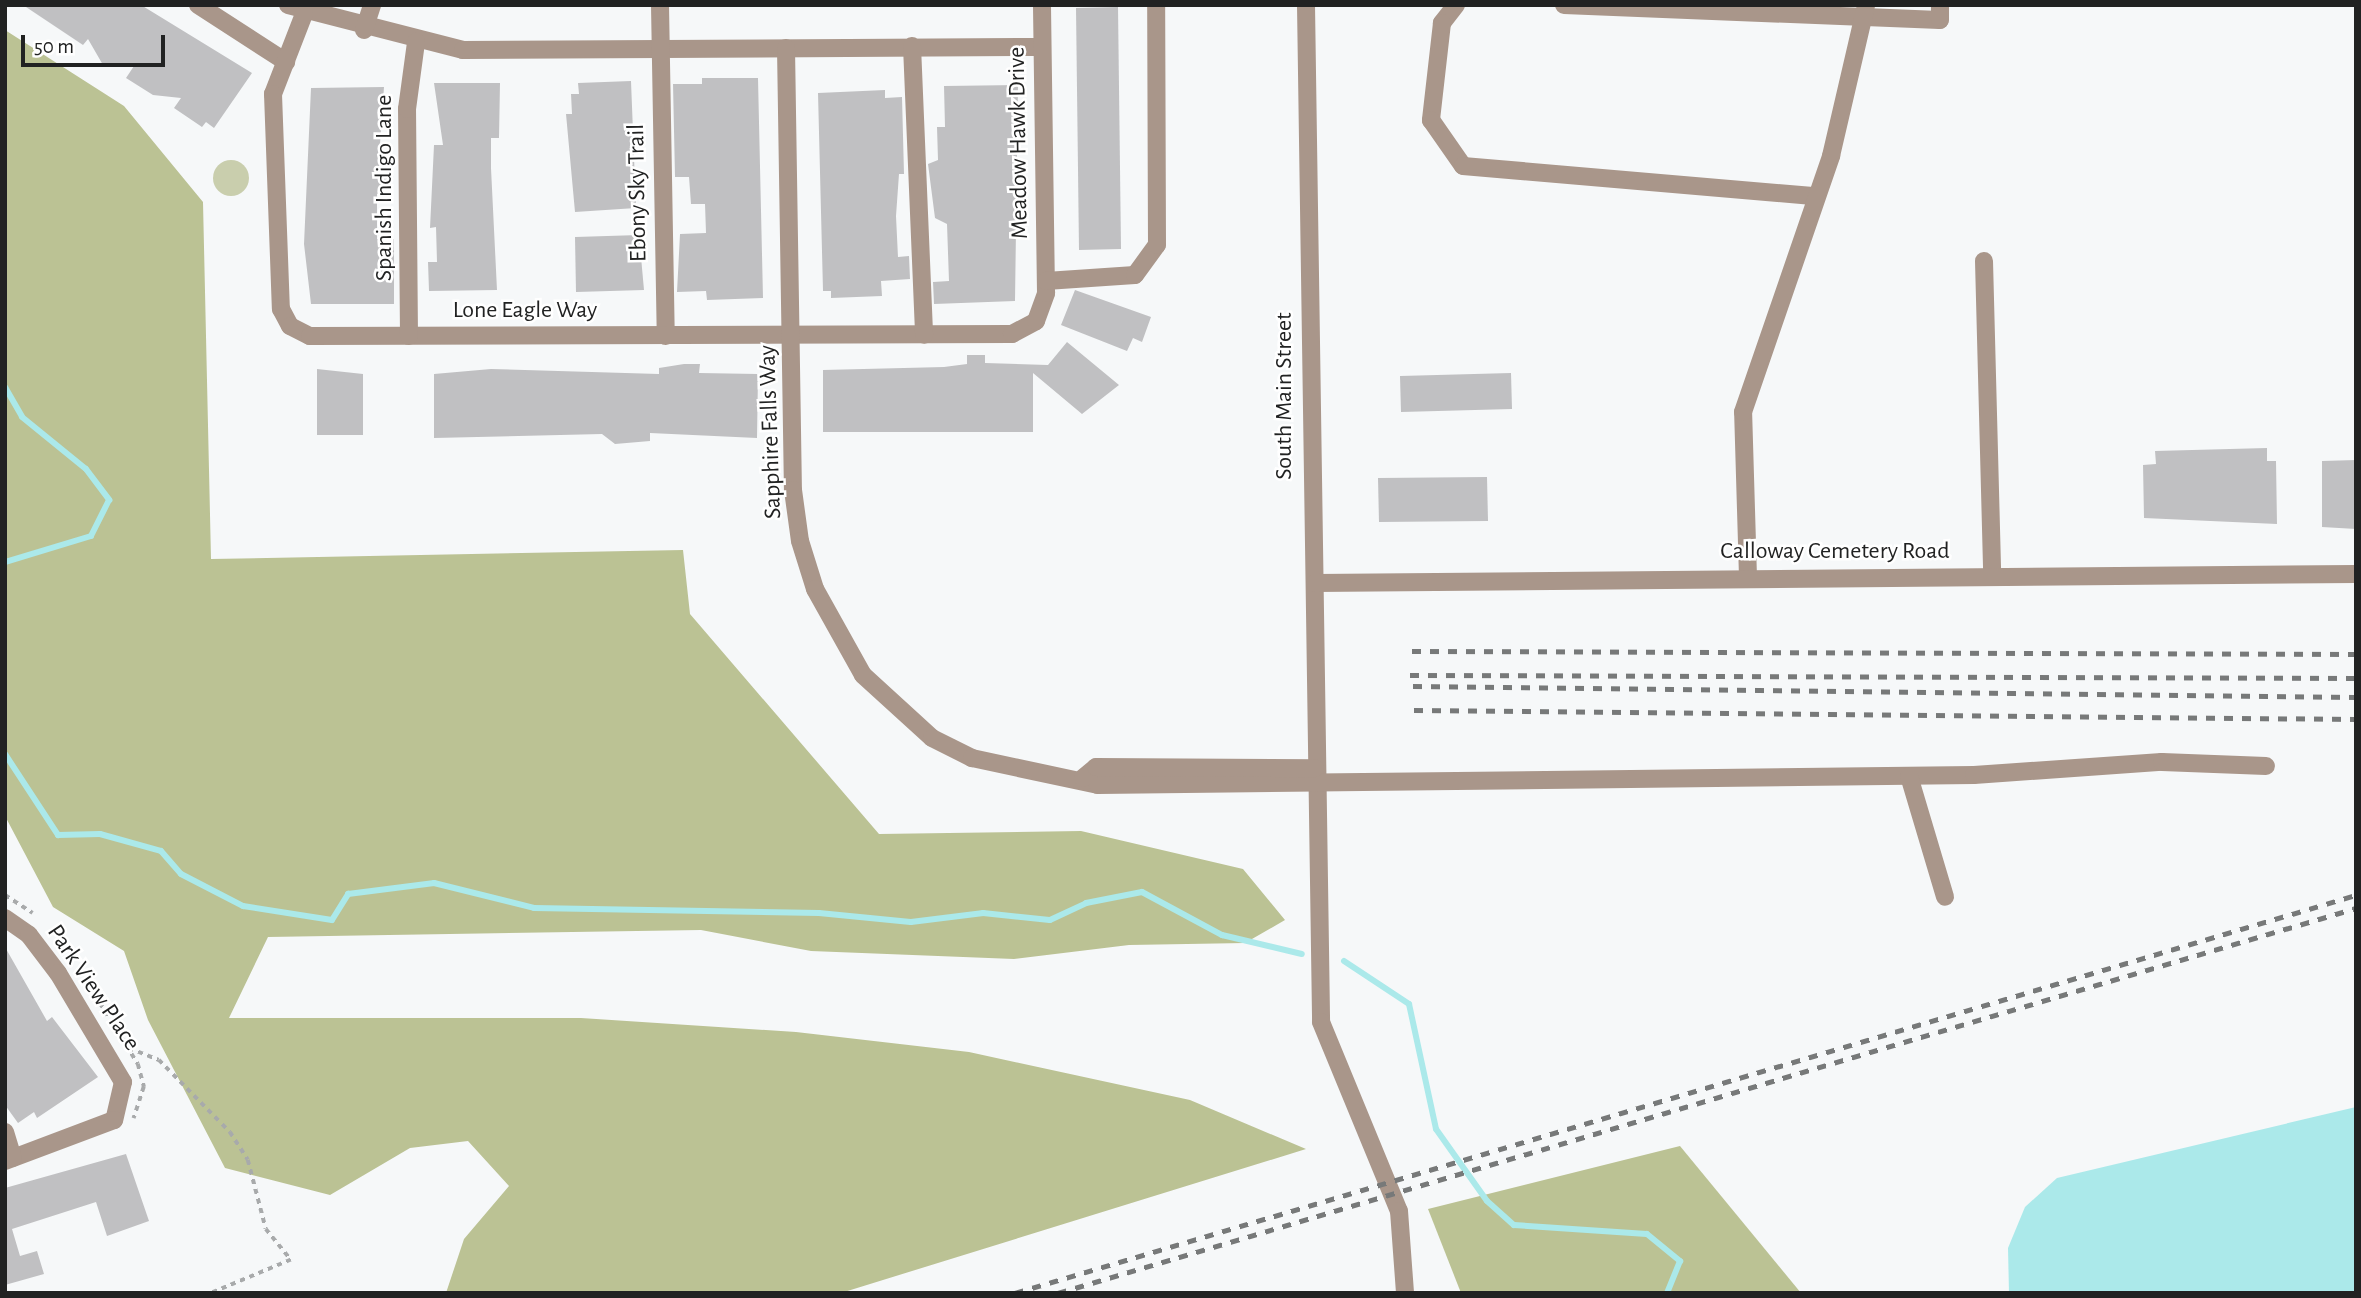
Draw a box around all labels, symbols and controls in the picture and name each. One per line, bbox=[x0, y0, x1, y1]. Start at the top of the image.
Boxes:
scale bar bbox=[24, 21, 168, 65]
text: 50 m bbox=[34, 36, 74, 57]
street label: Meadow Hawk Drive bbox=[1003, 47, 1035, 239]
street label: Spanish Indigo Lane bbox=[371, 95, 399, 281]
street label: Ebony Sky Trail bbox=[622, 124, 654, 262]
street label: Lone Eagle Way bbox=[453, 297, 597, 325]
street label: South Main Street bbox=[1271, 312, 1299, 480]
street label: Sapphire Falls Way bbox=[754, 345, 788, 519]
street label: Calloway Cemetery Road bbox=[1720, 538, 1950, 566]
street label: Park View Place bbox=[40, 920, 146, 1056]

